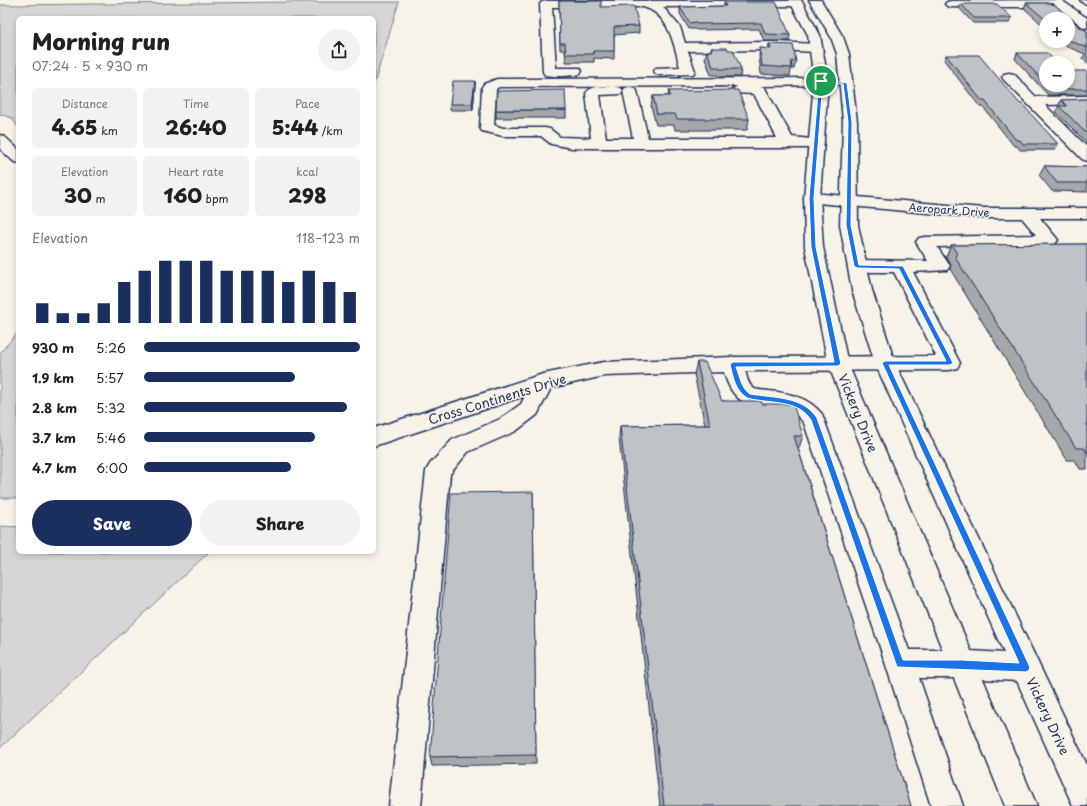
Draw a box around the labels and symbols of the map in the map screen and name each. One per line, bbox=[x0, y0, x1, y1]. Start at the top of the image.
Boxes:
pin bbox=[804, 64, 838, 98]
street label: Aeropark Drive bbox=[908, 198, 990, 221]
street label: Cross Continents Drive bbox=[426, 368, 568, 429]
street label: Vickery Drive bbox=[834, 371, 883, 455]
street label: Vickery Drive bbox=[1022, 674, 1075, 758]

